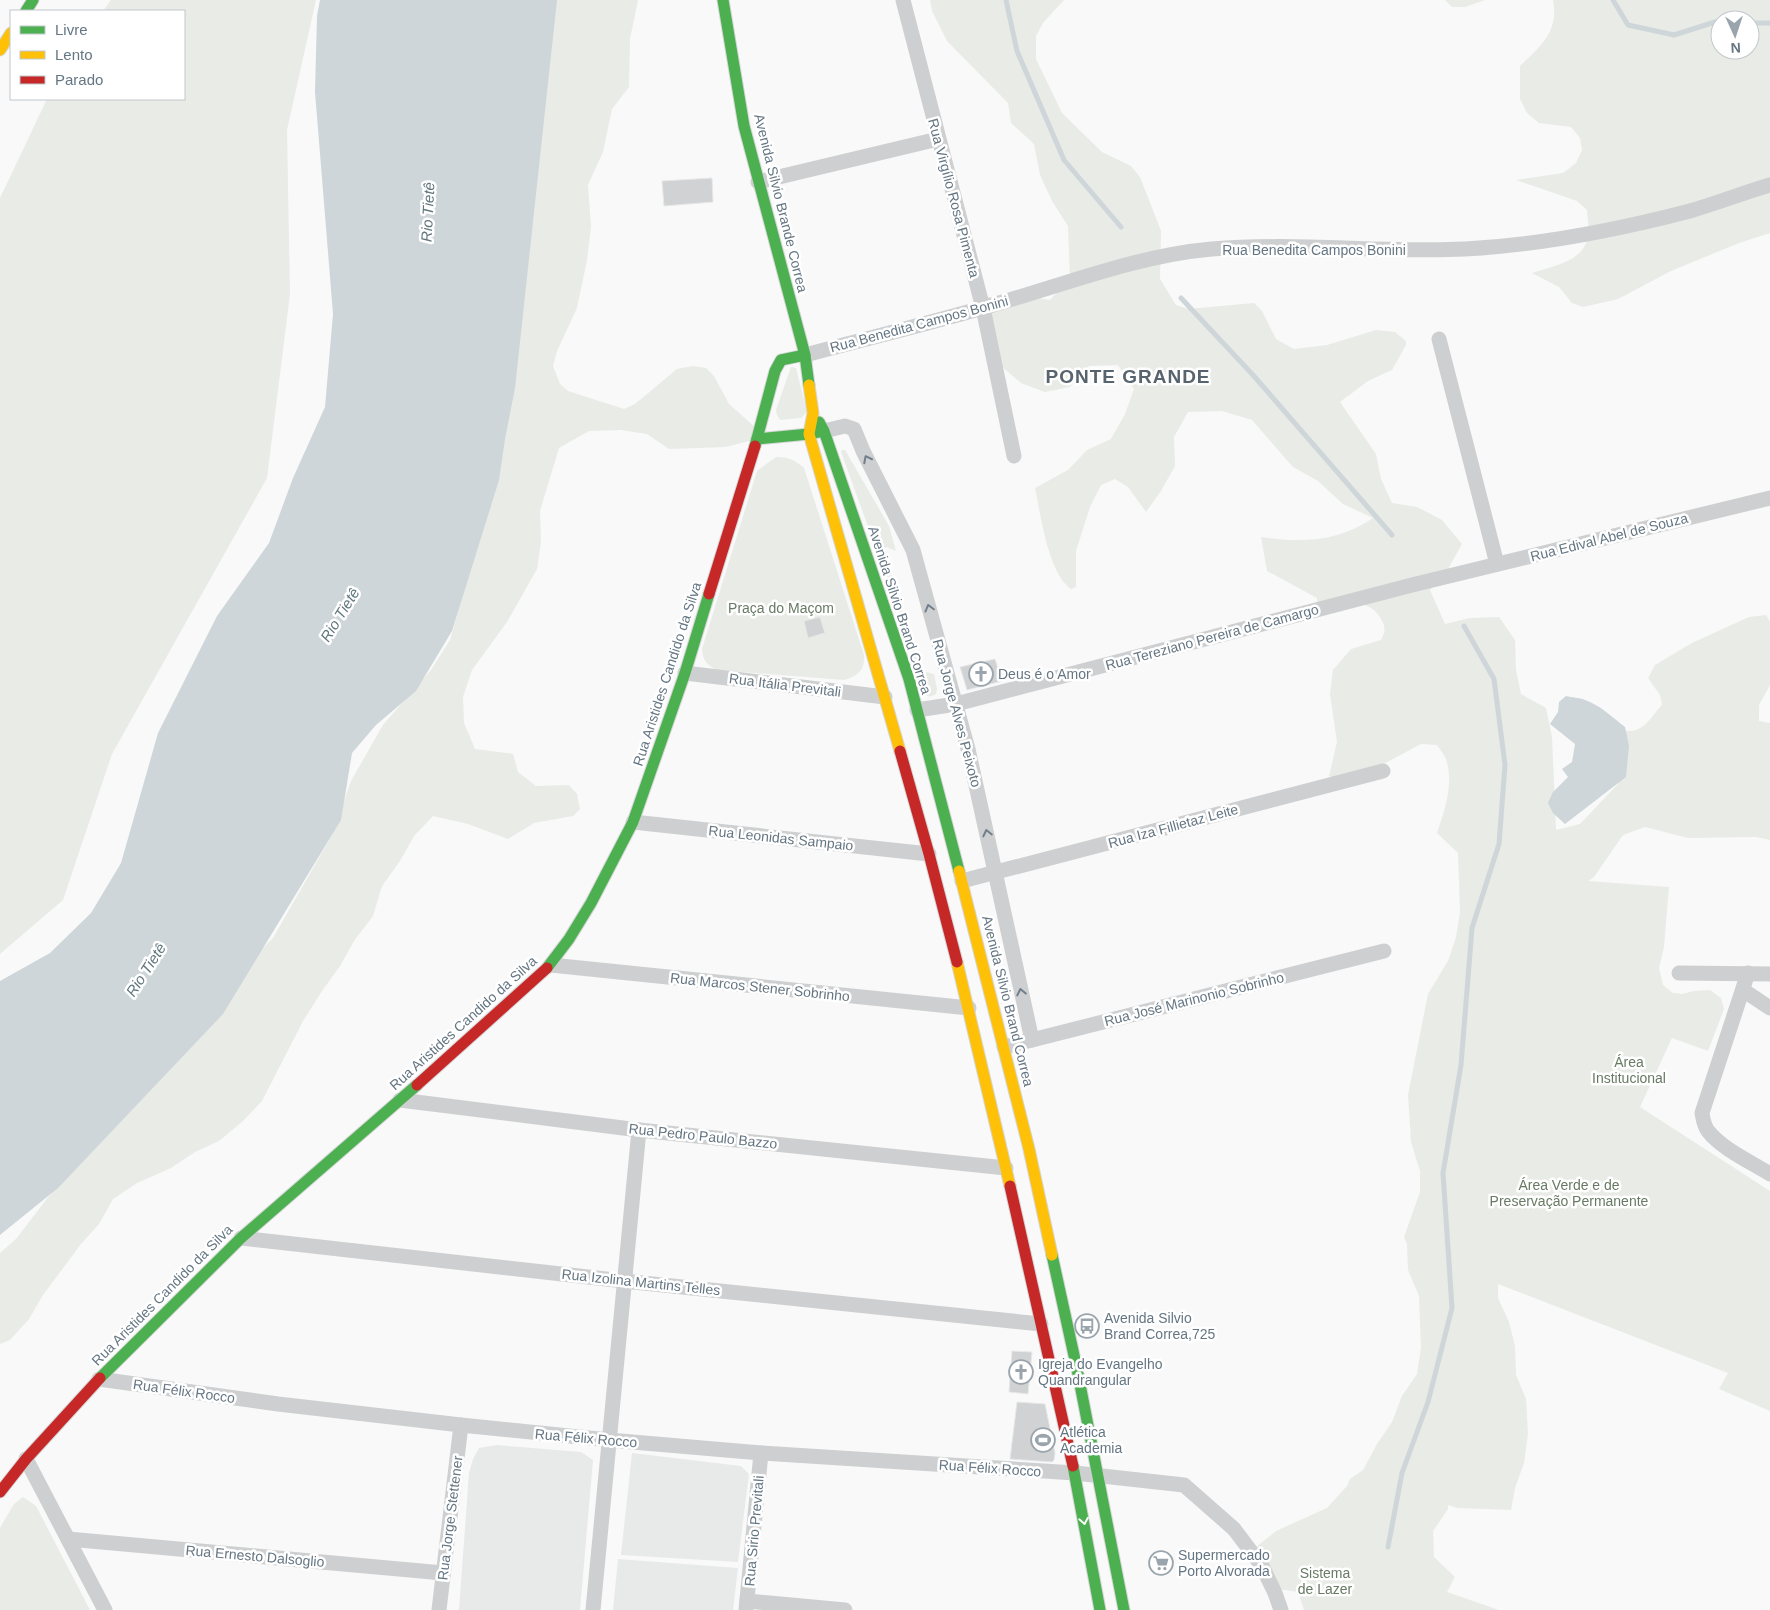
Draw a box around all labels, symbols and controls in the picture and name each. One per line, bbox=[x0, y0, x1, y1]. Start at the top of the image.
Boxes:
legend bbox=[10, 10, 185, 100]
north arrow bbox=[1710, 10, 1760, 60]
text: Livre bbox=[55, 21, 88, 38]
text: N bbox=[1730, 40, 1741, 56]
text: Lento bbox=[55, 46, 93, 63]
text: Parado bbox=[55, 71, 103, 88]
street label: Avenida Silvio Brande Correa bbox=[751, 112, 811, 294]
street label: Rua Virgílio Rosa Pimenta bbox=[925, 117, 983, 279]
water label: Rio Tietê bbox=[417, 182, 438, 242]
street label: Rua Benedita Campos Bonini bbox=[1222, 242, 1406, 258]
street label: Rua Benedita Campos Bonini bbox=[828, 293, 1010, 355]
district label: PONTE GRANDE bbox=[1045, 366, 1211, 387]
one-way arrow bbox=[863, 455, 873, 464]
street label: Rua Edival Abel de Souza bbox=[1529, 510, 1690, 564]
street label: Avenida Silvio Brand Correa bbox=[865, 524, 935, 696]
street label: Rua Aristides Candido da Silva bbox=[630, 580, 704, 768]
water label: Rio Tietê bbox=[316, 585, 363, 645]
park label: Praça do Maçom bbox=[728, 600, 834, 616]
street label: Rua Tereziano Pereira de Camargo bbox=[1104, 601, 1321, 673]
one-way arrow bbox=[925, 604, 935, 613]
street label: Rua Jorge Alves Peixoto bbox=[930, 637, 985, 789]
church icon: Deus é o Amor bbox=[968, 661, 994, 687]
place label: Deus é o Amor bbox=[998, 666, 1091, 682]
street label: Rua Itália Previtali bbox=[728, 670, 842, 700]
street label: Rua Iza Fillietaz Leite bbox=[1106, 801, 1240, 851]
street label: Rua Leonidas Sampaio bbox=[708, 822, 854, 854]
one-way arrow bbox=[982, 829, 993, 838]
street label: Avenida Silvio Brand Correa bbox=[979, 914, 1037, 1088]
water label: Rio Tietê bbox=[122, 940, 169, 999]
street label: Rua Aristides Candido da Silva bbox=[386, 953, 540, 1093]
street label: Rua José Marinonio Sobrinho bbox=[1103, 969, 1286, 1029]
street label: Rua Marcos Stener Sobrinho bbox=[669, 970, 851, 1004]
one-way arrow bbox=[1017, 988, 1027, 996]
park label: Área Institucional bbox=[1592, 1054, 1666, 1086]
street label: Rua Pedro Paulo Bazzo bbox=[628, 1120, 778, 1152]
park label: Área Verde e de Preservação Permanente bbox=[1490, 1177, 1649, 1209]
street label: Rua Aristides Candido da Silva bbox=[88, 1221, 236, 1369]
street label: Rua Izolina Martins Telles bbox=[561, 1266, 721, 1298]
place label: Avenida Silvio Brand Correa,725 bbox=[1104, 1310, 1216, 1342]
bus stop icon: Avenida Silvio Brand Correa,725 bbox=[1074, 1313, 1100, 1339]
place label: Igreja do Evangelho Quandrangular bbox=[1038, 1356, 1163, 1388]
church icon: Igreja do Evangelho Quandrangular bbox=[1008, 1359, 1034, 1385]
street label: Rua Félix Rocco bbox=[132, 1376, 236, 1406]
place label: Atlética Academia bbox=[1060, 1424, 1122, 1456]
street label: Rua Félix Rocco bbox=[534, 1426, 638, 1450]
sports icon: Atlética Academia bbox=[1030, 1427, 1056, 1453]
street label: Rua Jorge Stettener bbox=[434, 1455, 466, 1581]
street label: Rua Félix Rocco bbox=[938, 1456, 1042, 1480]
street label: Rua Sirio Previtali bbox=[741, 1475, 767, 1587]
one-way arrow bbox=[1078, 1517, 1088, 1526]
street label: Rua Ernesto Dalsoglio bbox=[185, 1542, 325, 1570]
place label: Supermercado Porto Alvorada bbox=[1178, 1547, 1270, 1579]
supermarket icon: Supermercado Porto Alvorada bbox=[1148, 1550, 1174, 1576]
park label: Sistema de Lazer bbox=[1298, 1565, 1353, 1597]

